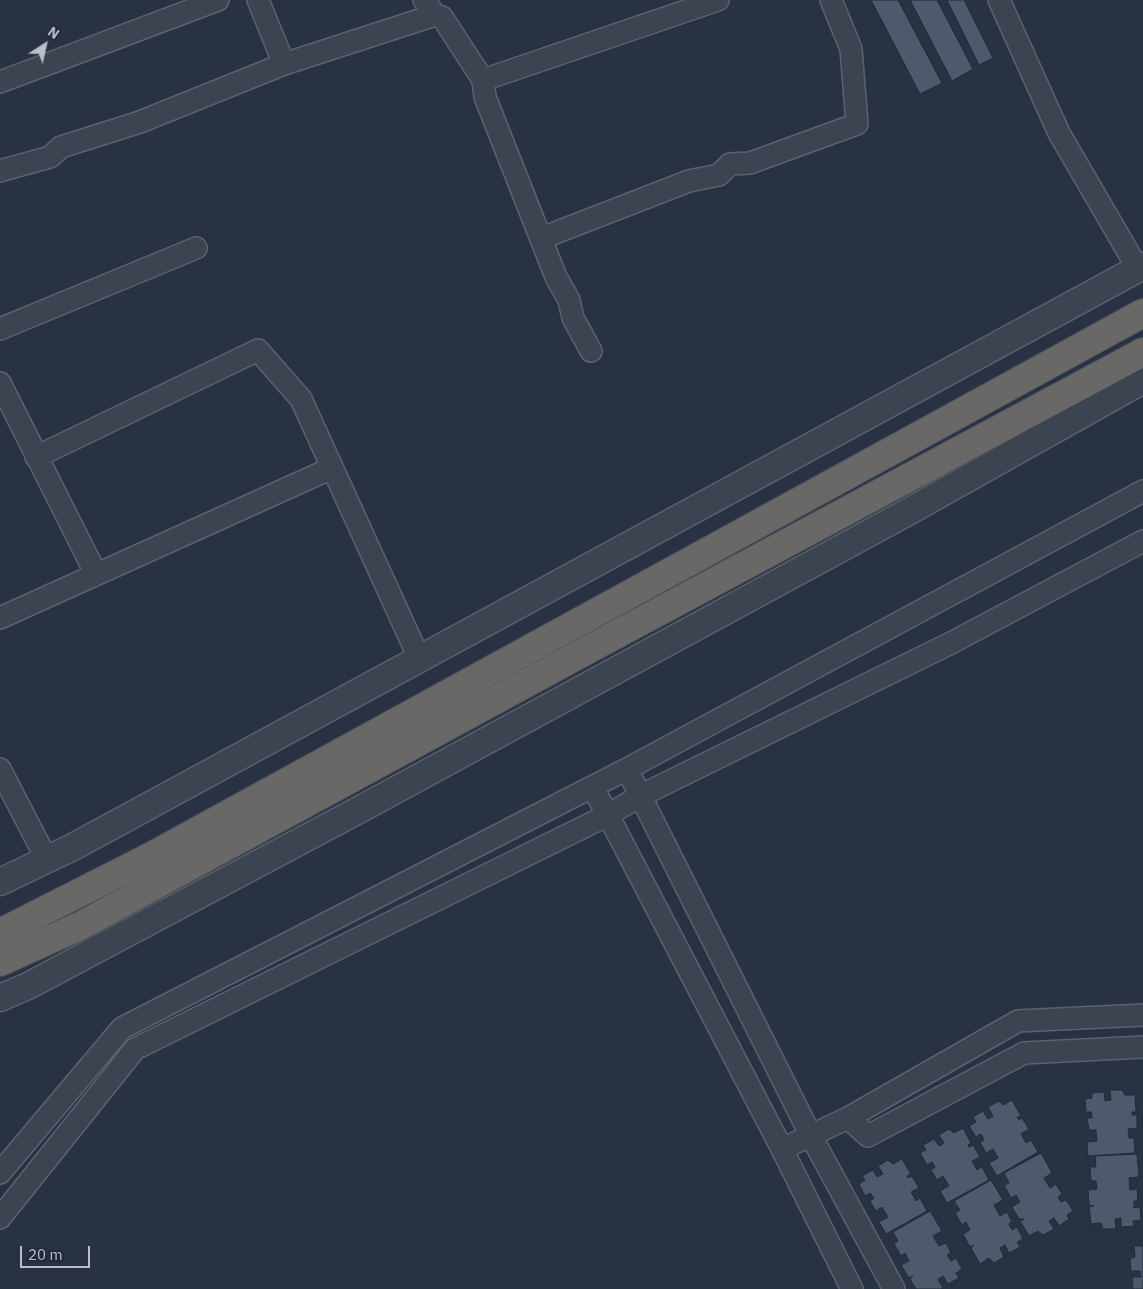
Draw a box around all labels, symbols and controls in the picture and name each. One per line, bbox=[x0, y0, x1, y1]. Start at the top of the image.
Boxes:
north arrow bbox=[20, 20, 70, 70]
text: N bbox=[44, 22, 63, 43]
scale bar bbox=[22, 1236, 92, 1268]
text: 20 m bbox=[28, 1245, 63, 1264]

